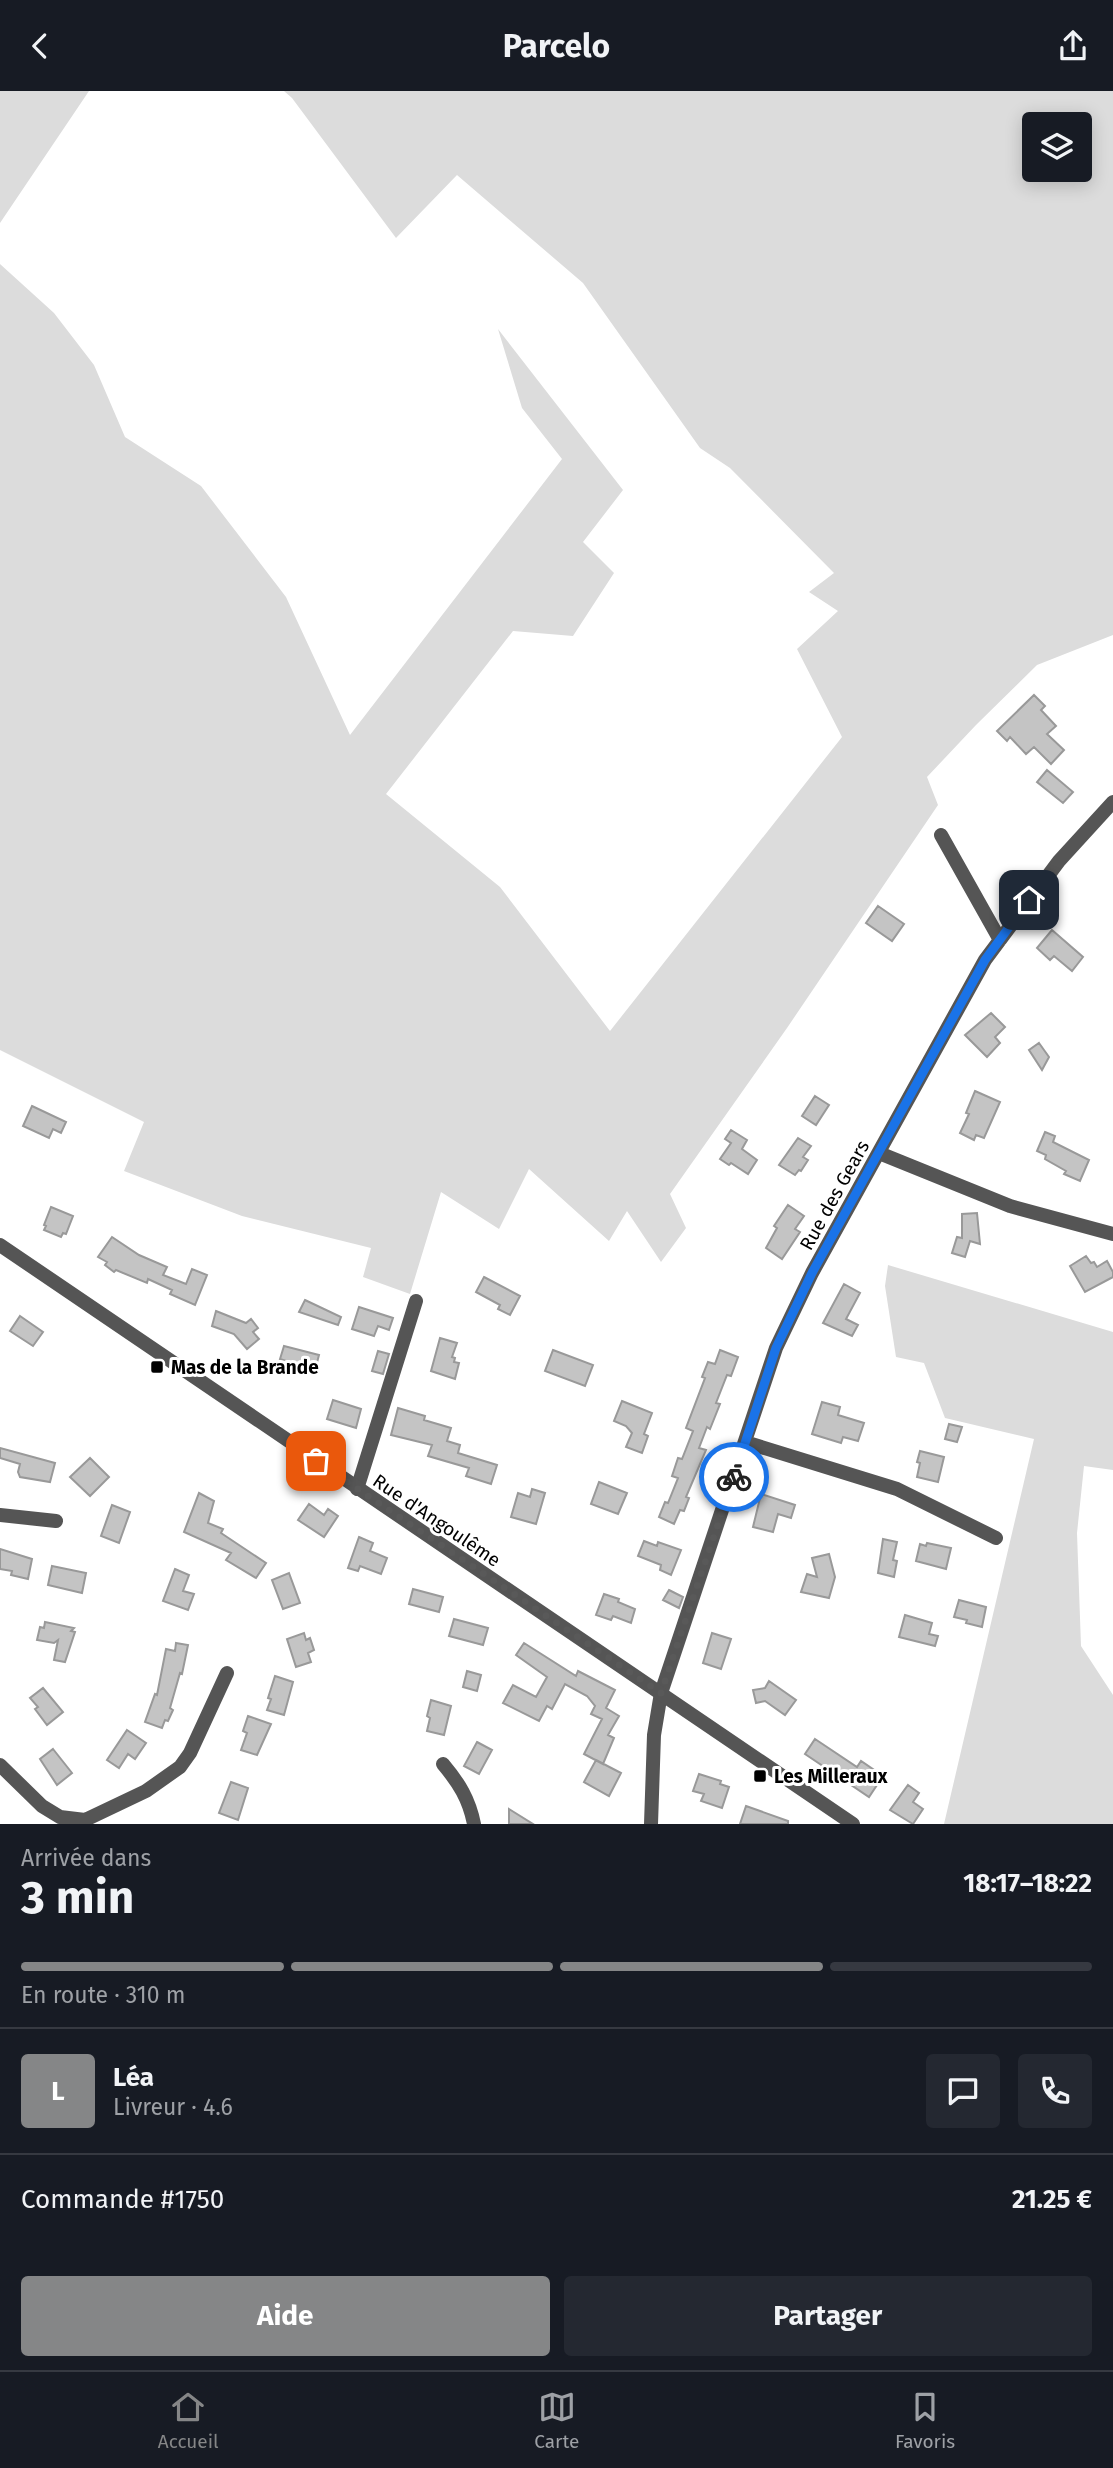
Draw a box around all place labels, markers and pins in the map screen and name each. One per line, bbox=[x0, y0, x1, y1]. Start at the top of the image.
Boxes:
pin bbox=[999, 870, 1059, 930]
place label: Mas de la Brande bbox=[171, 1356, 319, 1379]
marker: Mas de la Brande bbox=[149, 1359, 165, 1375]
pin bbox=[286, 1431, 346, 1491]
place label: Les Milleraux bbox=[774, 1765, 888, 1788]
marker: Les Milleraux bbox=[752, 1768, 768, 1784]

